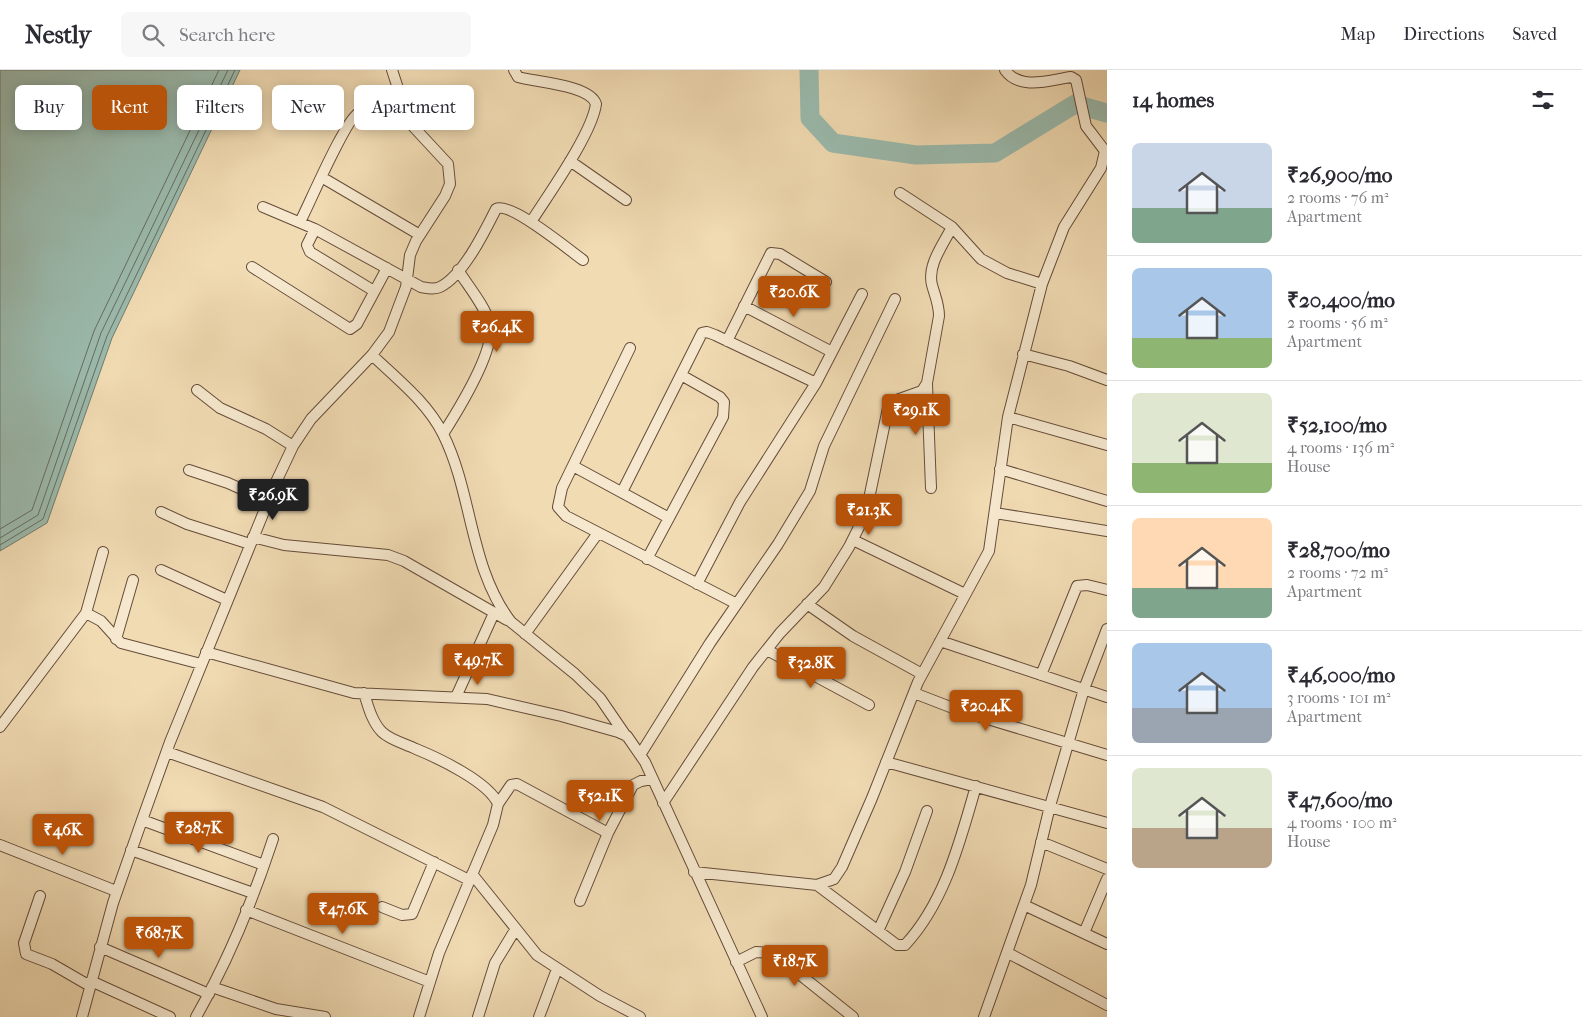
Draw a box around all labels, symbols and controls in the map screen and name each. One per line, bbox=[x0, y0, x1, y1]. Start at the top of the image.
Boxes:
search box bbox=[121, 12, 471, 57]
text: Nestly bbox=[25, 21, 91, 49]
icon: search bbox=[139, 21, 167, 49]
text: Search here bbox=[179, 24, 275, 46]
text: Map bbox=[1341, 24, 1375, 45]
text: Directions bbox=[1403, 24, 1484, 45]
text: Saved bbox=[1512, 24, 1557, 45]
chip: Buy bbox=[15, 85, 82, 130]
chip: Rent bbox=[92, 85, 167, 130]
chip: Filters bbox=[177, 85, 262, 130]
chip: New bbox=[272, 85, 344, 130]
chip: Apartment bbox=[354, 85, 474, 130]
icon: filters bbox=[1529, 86, 1557, 114]
text: 14 homes bbox=[1132, 88, 1214, 112]
icon: home bbox=[1172, 163, 1232, 223]
text: ₹26,900/mo bbox=[1287, 163, 1392, 187]
text: 2 rooms · 76 m² bbox=[1287, 188, 1388, 207]
text: Apartment bbox=[1287, 207, 1362, 226]
pin: ₹20.6K bbox=[753, 276, 835, 318]
text: ₹20.6K bbox=[769, 282, 819, 301]
icon: home bbox=[1172, 288, 1232, 348]
text: ₹20,400/mo bbox=[1287, 288, 1395, 312]
pin: ₹26.4K bbox=[456, 310, 538, 353]
text: 2 rooms · 56 m² bbox=[1287, 313, 1388, 332]
text: ₹26.4K bbox=[472, 317, 522, 336]
text: Apartment bbox=[1287, 332, 1362, 351]
pin: ₹29.1K bbox=[875, 394, 957, 436]
text: ₹29.1K bbox=[893, 400, 939, 419]
icon: home bbox=[1172, 413, 1232, 473]
text: ₹52,100/mo bbox=[1287, 413, 1387, 437]
text: 4 rooms · 136 m² bbox=[1287, 438, 1394, 457]
text: House bbox=[1287, 457, 1330, 476]
pin: ₹26.9K bbox=[232, 478, 314, 521]
text: ₹26.9K bbox=[249, 485, 297, 504]
pin: ₹21.3K bbox=[828, 494, 910, 536]
text: ₹21.3K bbox=[847, 500, 891, 519]
icon: home bbox=[1172, 538, 1232, 598]
text: ₹28,700/mo bbox=[1287, 538, 1390, 562]
text: 2 rooms · 72 m² bbox=[1287, 563, 1388, 582]
text: Apartment bbox=[1287, 582, 1362, 601]
pin: ₹49.7K bbox=[437, 644, 519, 686]
pin: ₹32.8K bbox=[770, 646, 852, 689]
text: ₹49.7K bbox=[454, 650, 502, 669]
text: ₹32.8K bbox=[788, 653, 834, 672]
icon: home bbox=[1172, 663, 1232, 723]
text: ₹46,000/mo bbox=[1287, 663, 1395, 687]
text: 3 rooms · 101 m² bbox=[1287, 688, 1390, 707]
pin: ₹20.4K bbox=[945, 690, 1027, 732]
text: ₹20.4K bbox=[961, 696, 1011, 715]
text: Apartment bbox=[1287, 707, 1362, 726]
pin: ₹52.1K bbox=[559, 780, 641, 822]
text: ₹52.1K bbox=[578, 786, 622, 805]
icon: home bbox=[1172, 788, 1232, 848]
text: ₹47,600/mo bbox=[1287, 788, 1392, 812]
pin: ₹28.7K bbox=[158, 812, 240, 854]
text: 4 rooms · 100 m² bbox=[1287, 813, 1397, 832]
pin: ₹46K bbox=[33, 814, 93, 856]
text: ₹28.7K bbox=[176, 818, 222, 837]
text: ₹46K bbox=[44, 820, 82, 839]
text: House bbox=[1287, 832, 1330, 851]
pin: ₹47.6K bbox=[302, 892, 384, 935]
text: ₹47.6K bbox=[319, 899, 367, 918]
pin: ₹68.7K bbox=[118, 916, 200, 959]
text: ₹68.7K bbox=[135, 923, 183, 942]
pin: ₹18.7K bbox=[754, 944, 836, 987]
text: ₹18.7K bbox=[773, 951, 817, 970]

